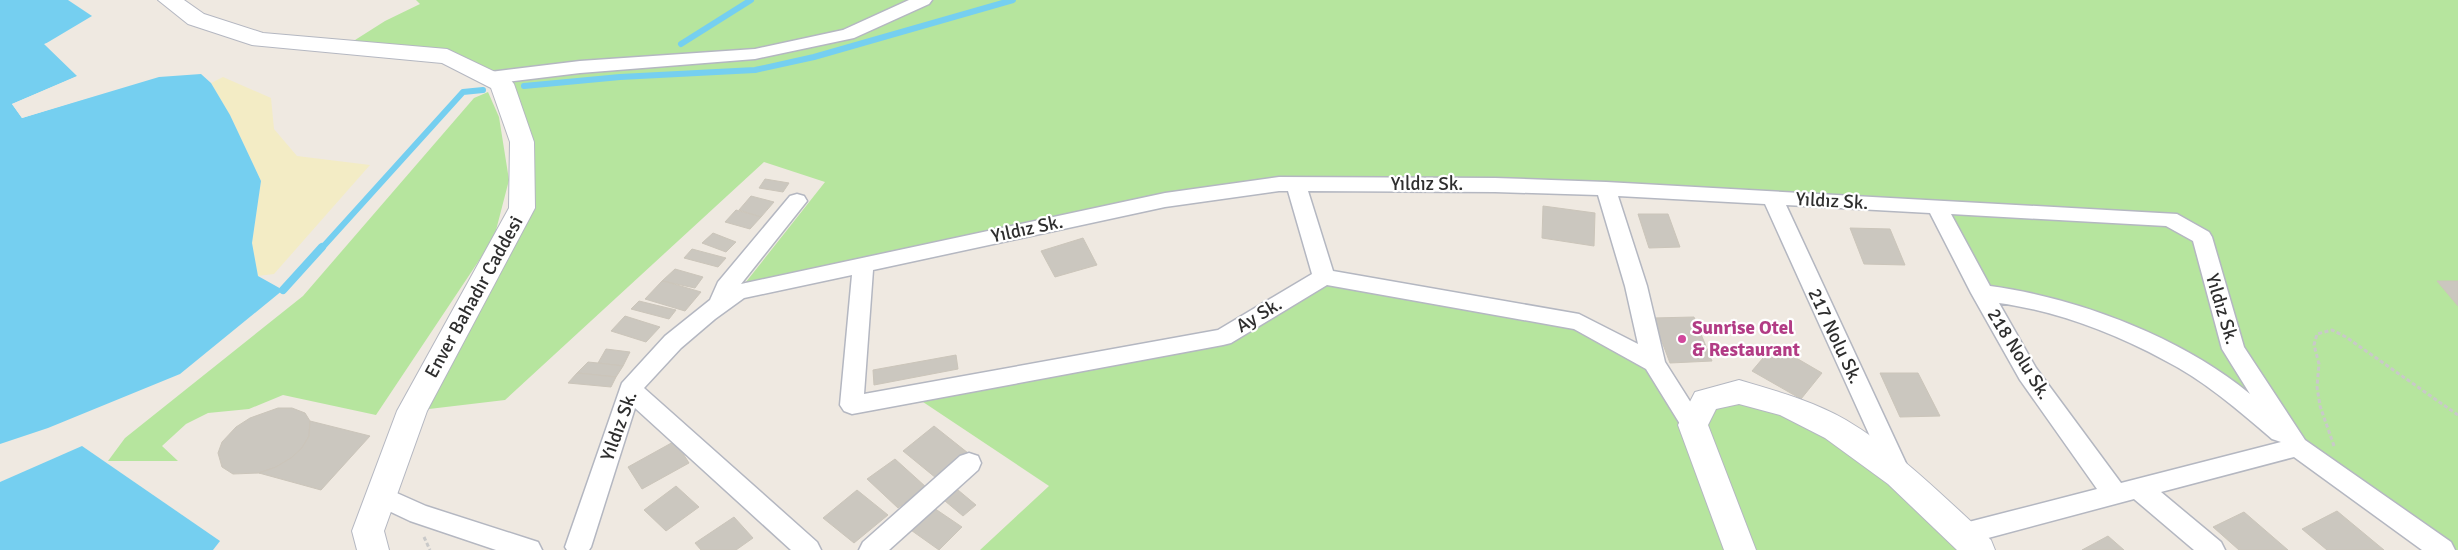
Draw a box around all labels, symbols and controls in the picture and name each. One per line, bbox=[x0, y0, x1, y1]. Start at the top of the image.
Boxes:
street label: Yıldız Sk. bbox=[1391, 172, 1463, 196]
street label: Yıldız Sk. bbox=[1795, 187, 1869, 215]
street label: Yıldız Sk. bbox=[989, 210, 1065, 248]
street label: Enver Bahadır Caddesi bbox=[420, 212, 528, 382]
street label: Yıldız Sk. bbox=[2200, 271, 2244, 347]
street label: 217 Nolu Sk. bbox=[1802, 284, 1868, 388]
street label: Ay Sk. bbox=[1232, 292, 1286, 338]
street label: 218 Nolu Sk. bbox=[1982, 304, 2056, 404]
place label: Sunrise Otel & Restaurant bbox=[1692, 316, 1800, 362]
marker: Sunrise Otel & Restaurant bbox=[1676, 333, 1688, 345]
street label: Yıldız Sk. bbox=[595, 388, 643, 464]

